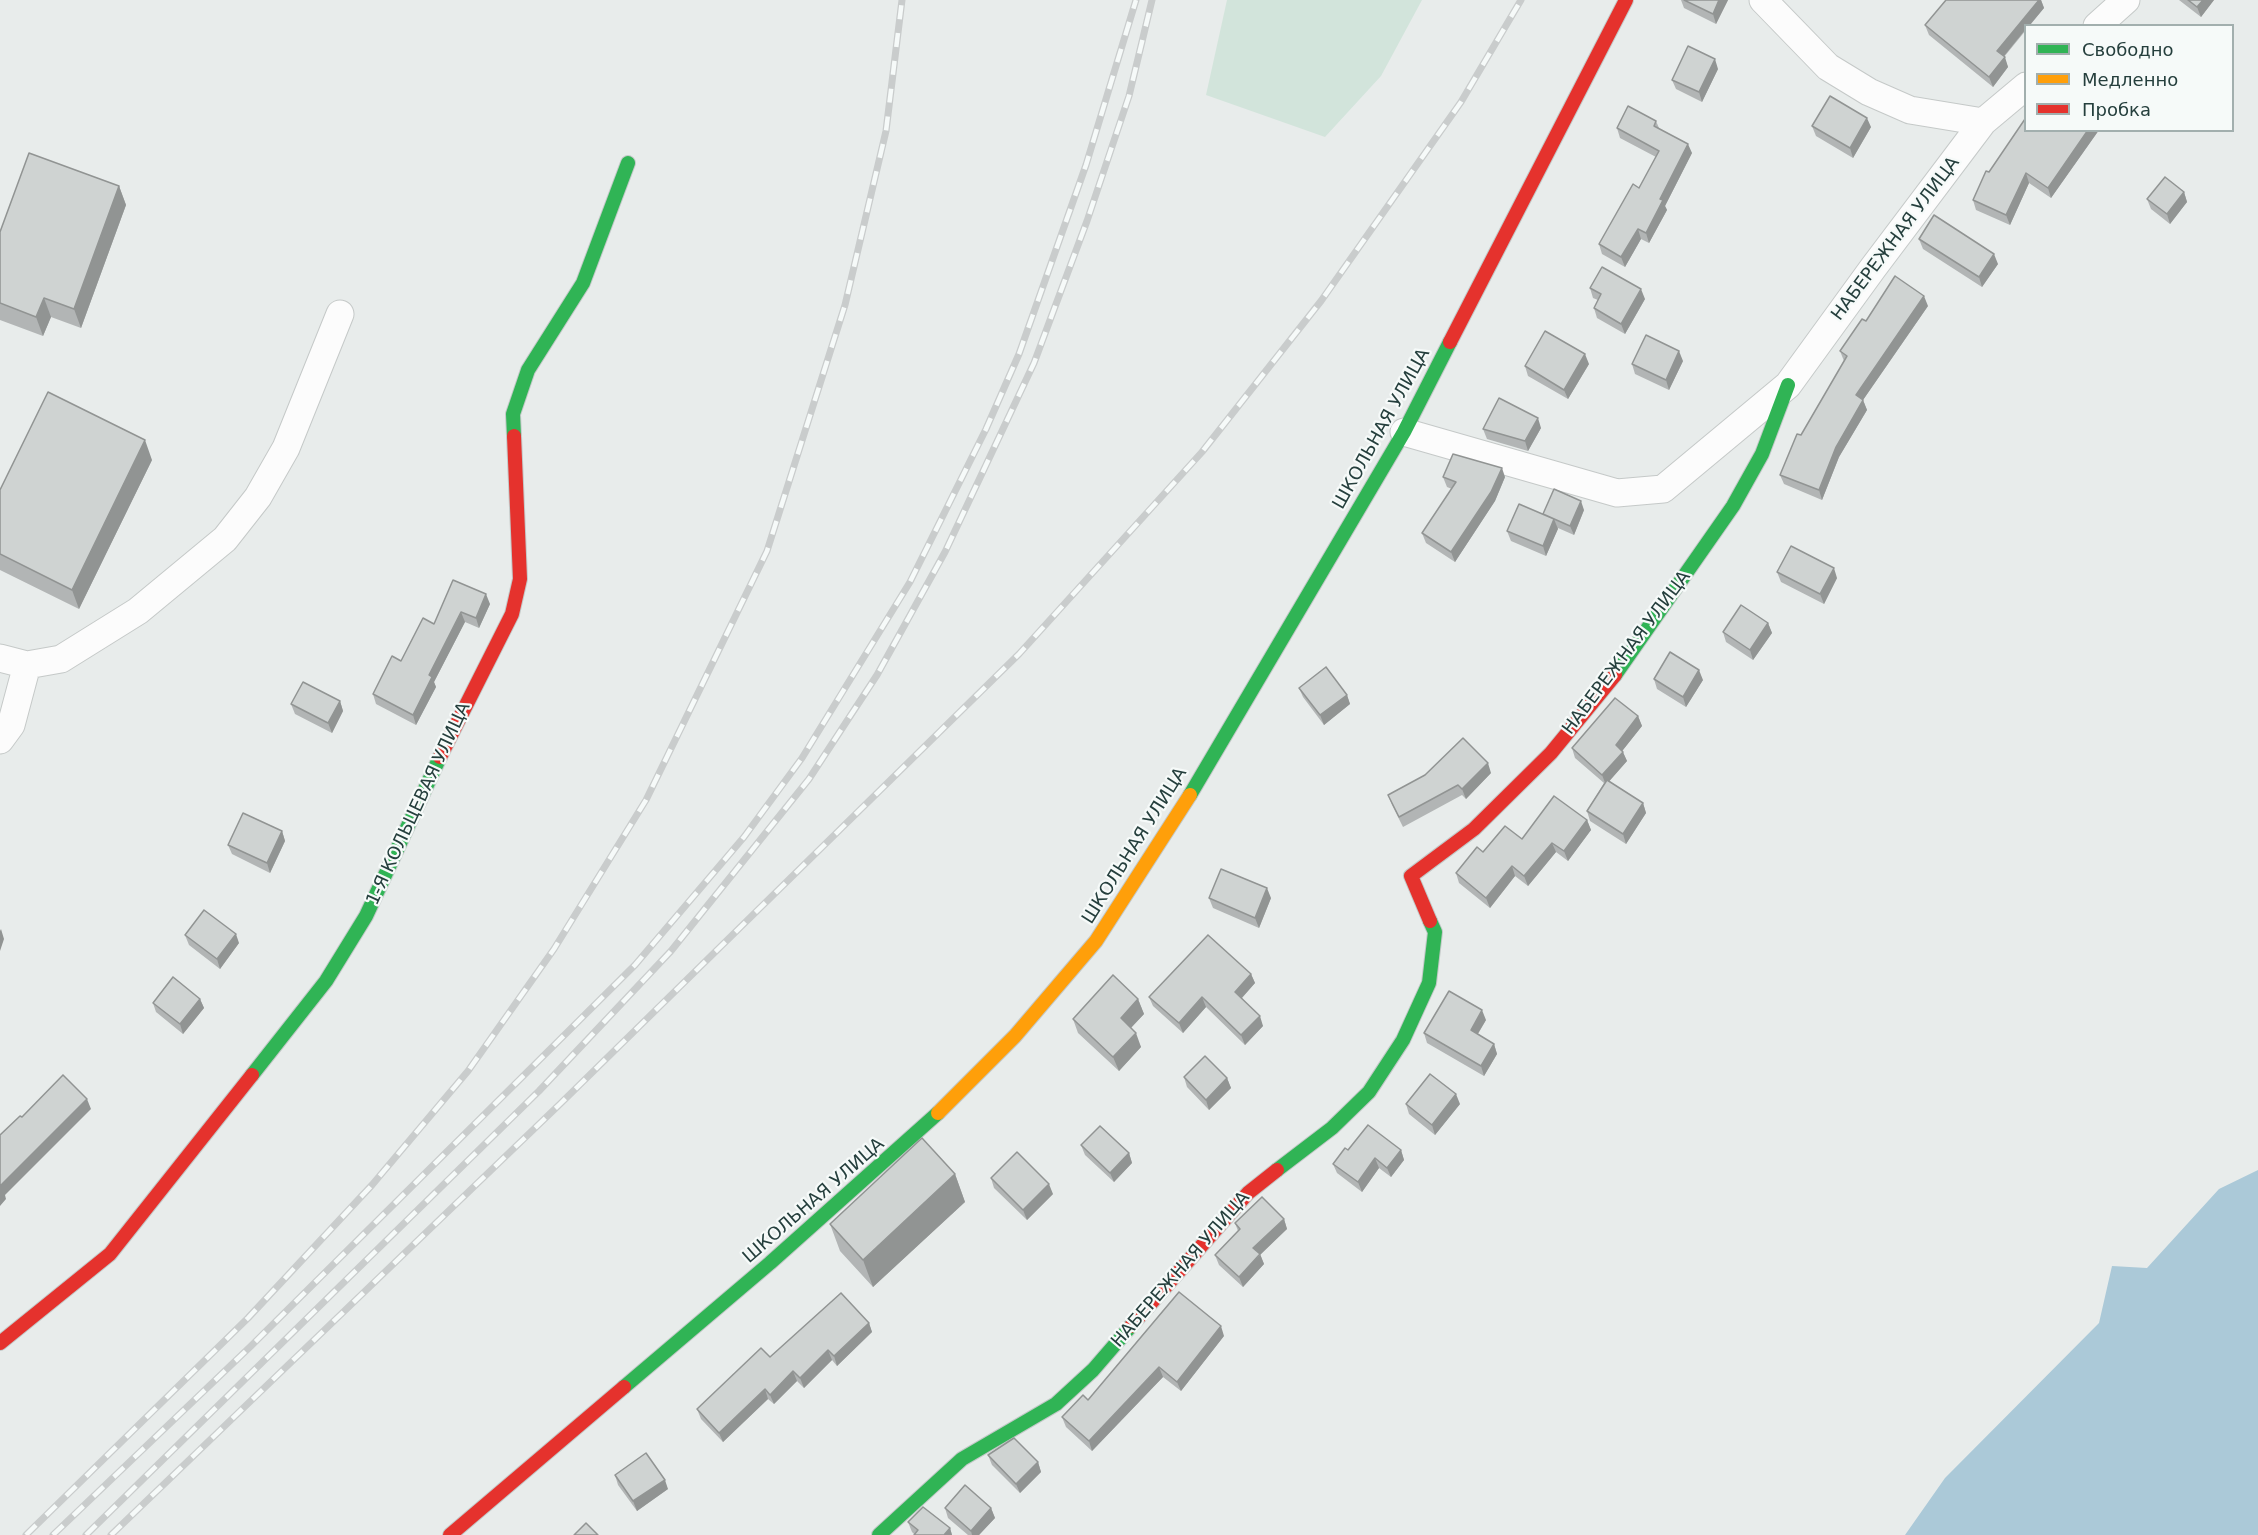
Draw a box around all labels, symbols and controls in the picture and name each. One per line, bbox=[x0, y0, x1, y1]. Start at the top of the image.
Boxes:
legend bbox=[2024, 24, 2234, 132]
text: Свободно bbox=[2082, 39, 2174, 60]
text: Медленно bbox=[2082, 69, 2178, 90]
text: Пробка bbox=[2082, 99, 2151, 120]
street label: НАБЕРЕЖНАЯ УЛИЦА bbox=[1827, 153, 1965, 325]
street label: ШКОЛЬНАЯ УЛИЦА bbox=[1329, 345, 1435, 513]
street label: НАБЕРЕЖНАЯ УЛИЦА bbox=[1558, 567, 1696, 739]
street label: 1-Я КОЛЬЦЕВАЯ УЛИЦА bbox=[362, 699, 476, 909]
street label: ШКОЛЬНАЯ УЛИЦА bbox=[1078, 764, 1192, 928]
street label: ШКОЛЬНАЯ УЛИЦА bbox=[739, 1134, 889, 1268]
street label: НАБЕРЕЖНАЯ УЛИЦА bbox=[1107, 1188, 1255, 1352]

